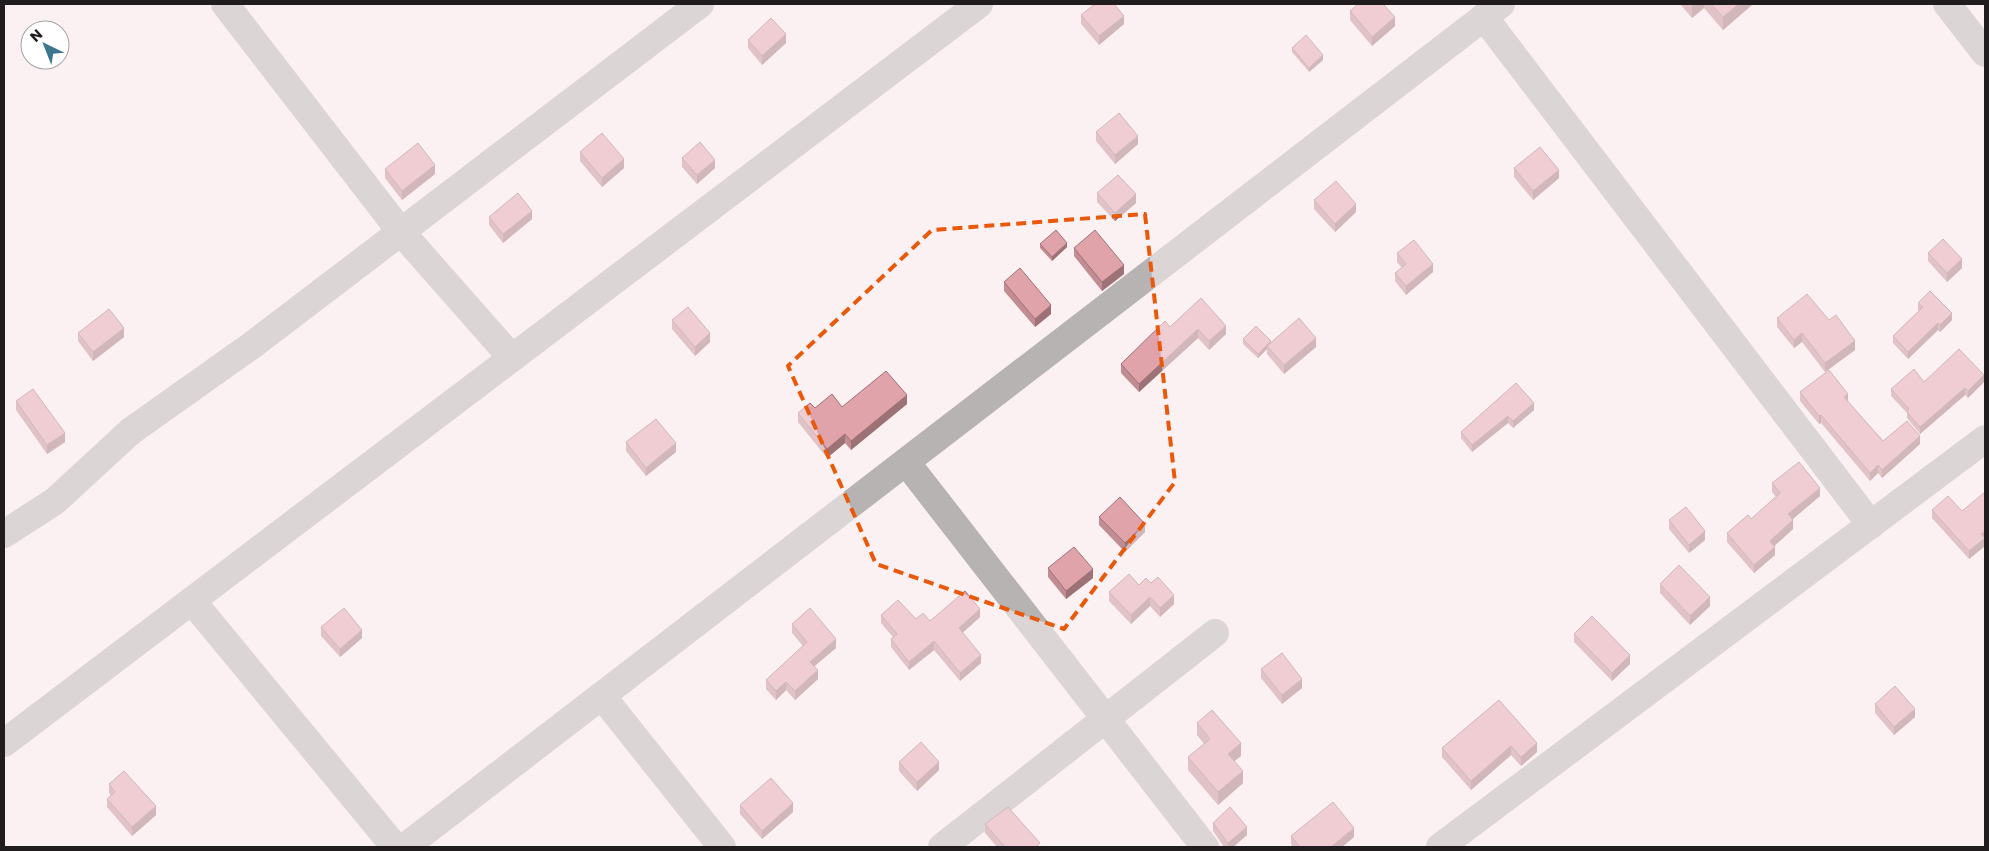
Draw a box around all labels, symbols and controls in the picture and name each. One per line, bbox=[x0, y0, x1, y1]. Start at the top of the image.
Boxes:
north arrow bbox=[20, 20, 70, 70]
text: N bbox=[25, 25, 47, 46]

